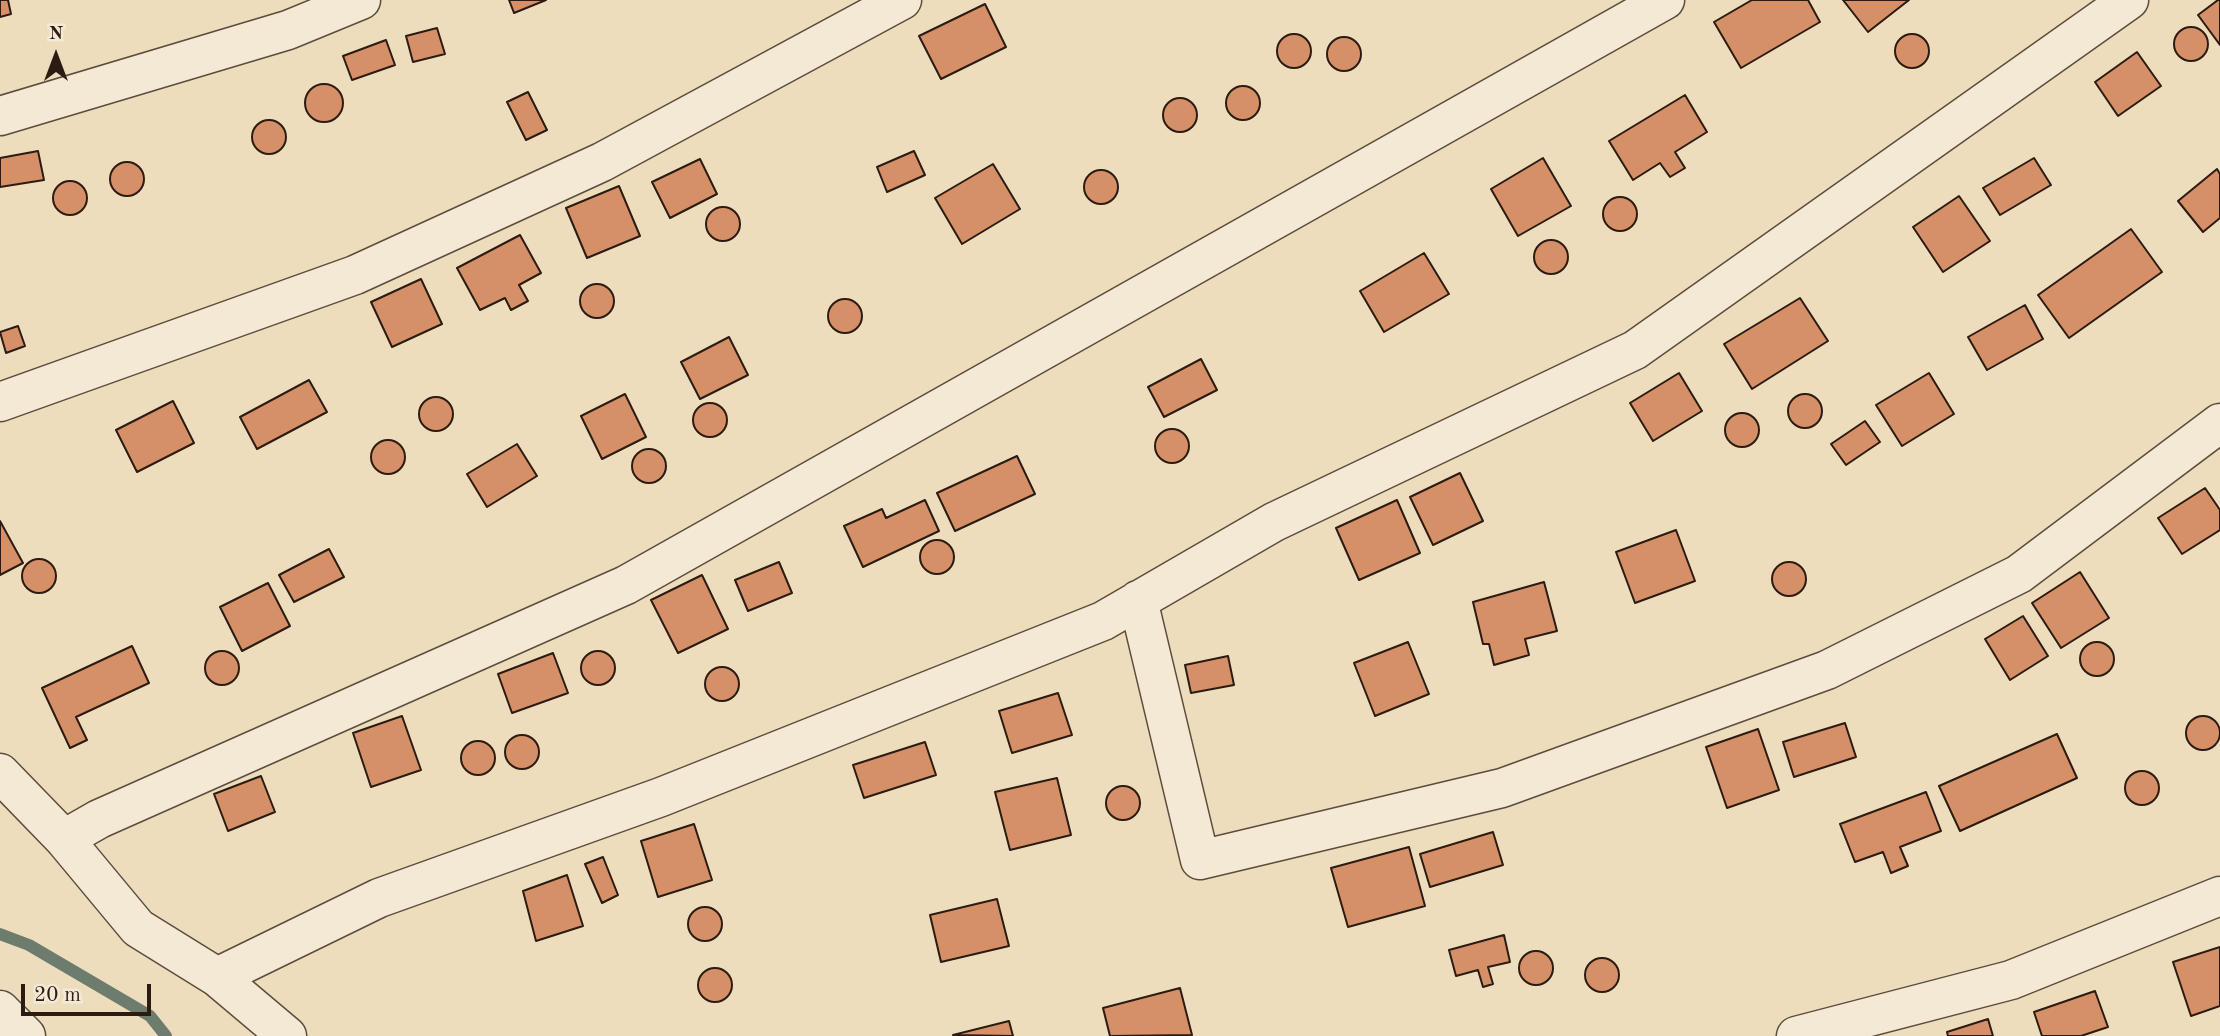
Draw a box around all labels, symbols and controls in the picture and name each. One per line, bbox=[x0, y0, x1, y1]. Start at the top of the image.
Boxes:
north arrow bbox=[21, 21, 91, 91]
text: N bbox=[49, 25, 63, 44]
scale bar bbox=[24, 970, 154, 1014]
text: 20 m bbox=[34, 985, 81, 1006]

